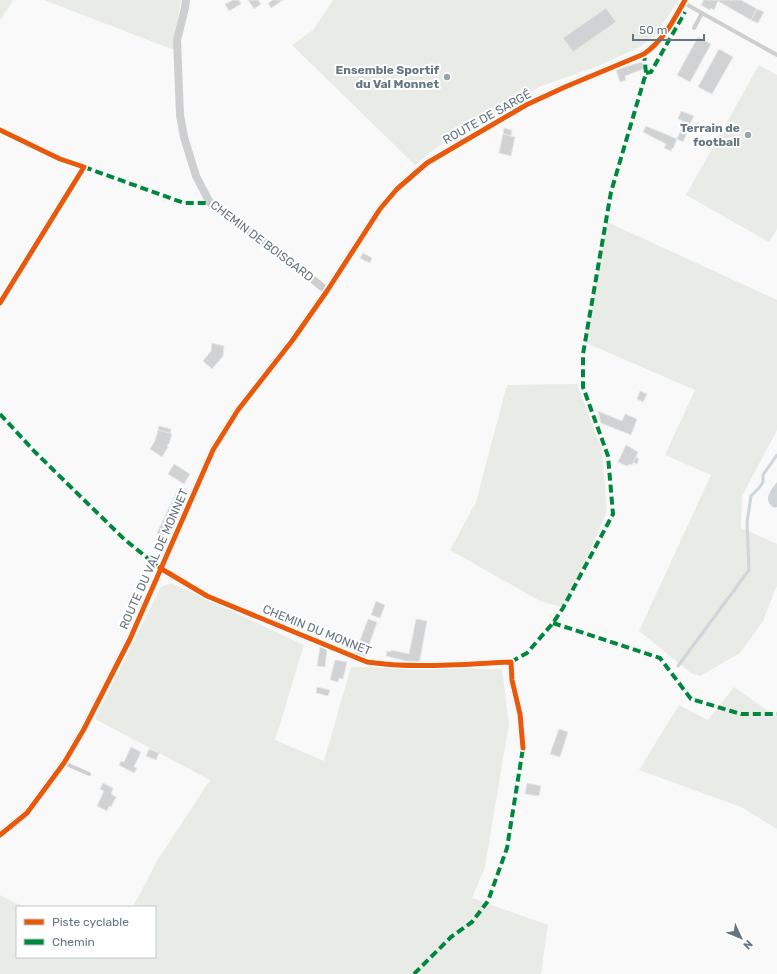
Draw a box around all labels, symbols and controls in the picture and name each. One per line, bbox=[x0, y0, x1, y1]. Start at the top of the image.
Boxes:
scale bar bbox=[633, 16, 704, 42]
text: 50 m bbox=[639, 23, 667, 37]
place label: Ensemble Sportif du Val Monnet bbox=[336, 63, 440, 91]
marker: Ensemble Sportif du Val Monnet bbox=[442, 72, 452, 82]
street label: ROUTE DE SARGÉ bbox=[440, 87, 534, 147]
place label: Terrain de football bbox=[680, 121, 740, 149]
marker: Terrain de football bbox=[743, 130, 753, 140]
street label: CHEMIN DE BOISGARD bbox=[208, 198, 316, 284]
street label: ROUTE DU VAL DE MONNET bbox=[117, 486, 191, 632]
street label: CHEMIN DU MONNET bbox=[261, 602, 373, 658]
legend bbox=[16, 906, 156, 958]
text: Piste cyclable bbox=[52, 915, 129, 929]
north arrow bbox=[721, 918, 761, 958]
text: Chemin bbox=[52, 935, 95, 949]
text: N bbox=[740, 937, 755, 952]

